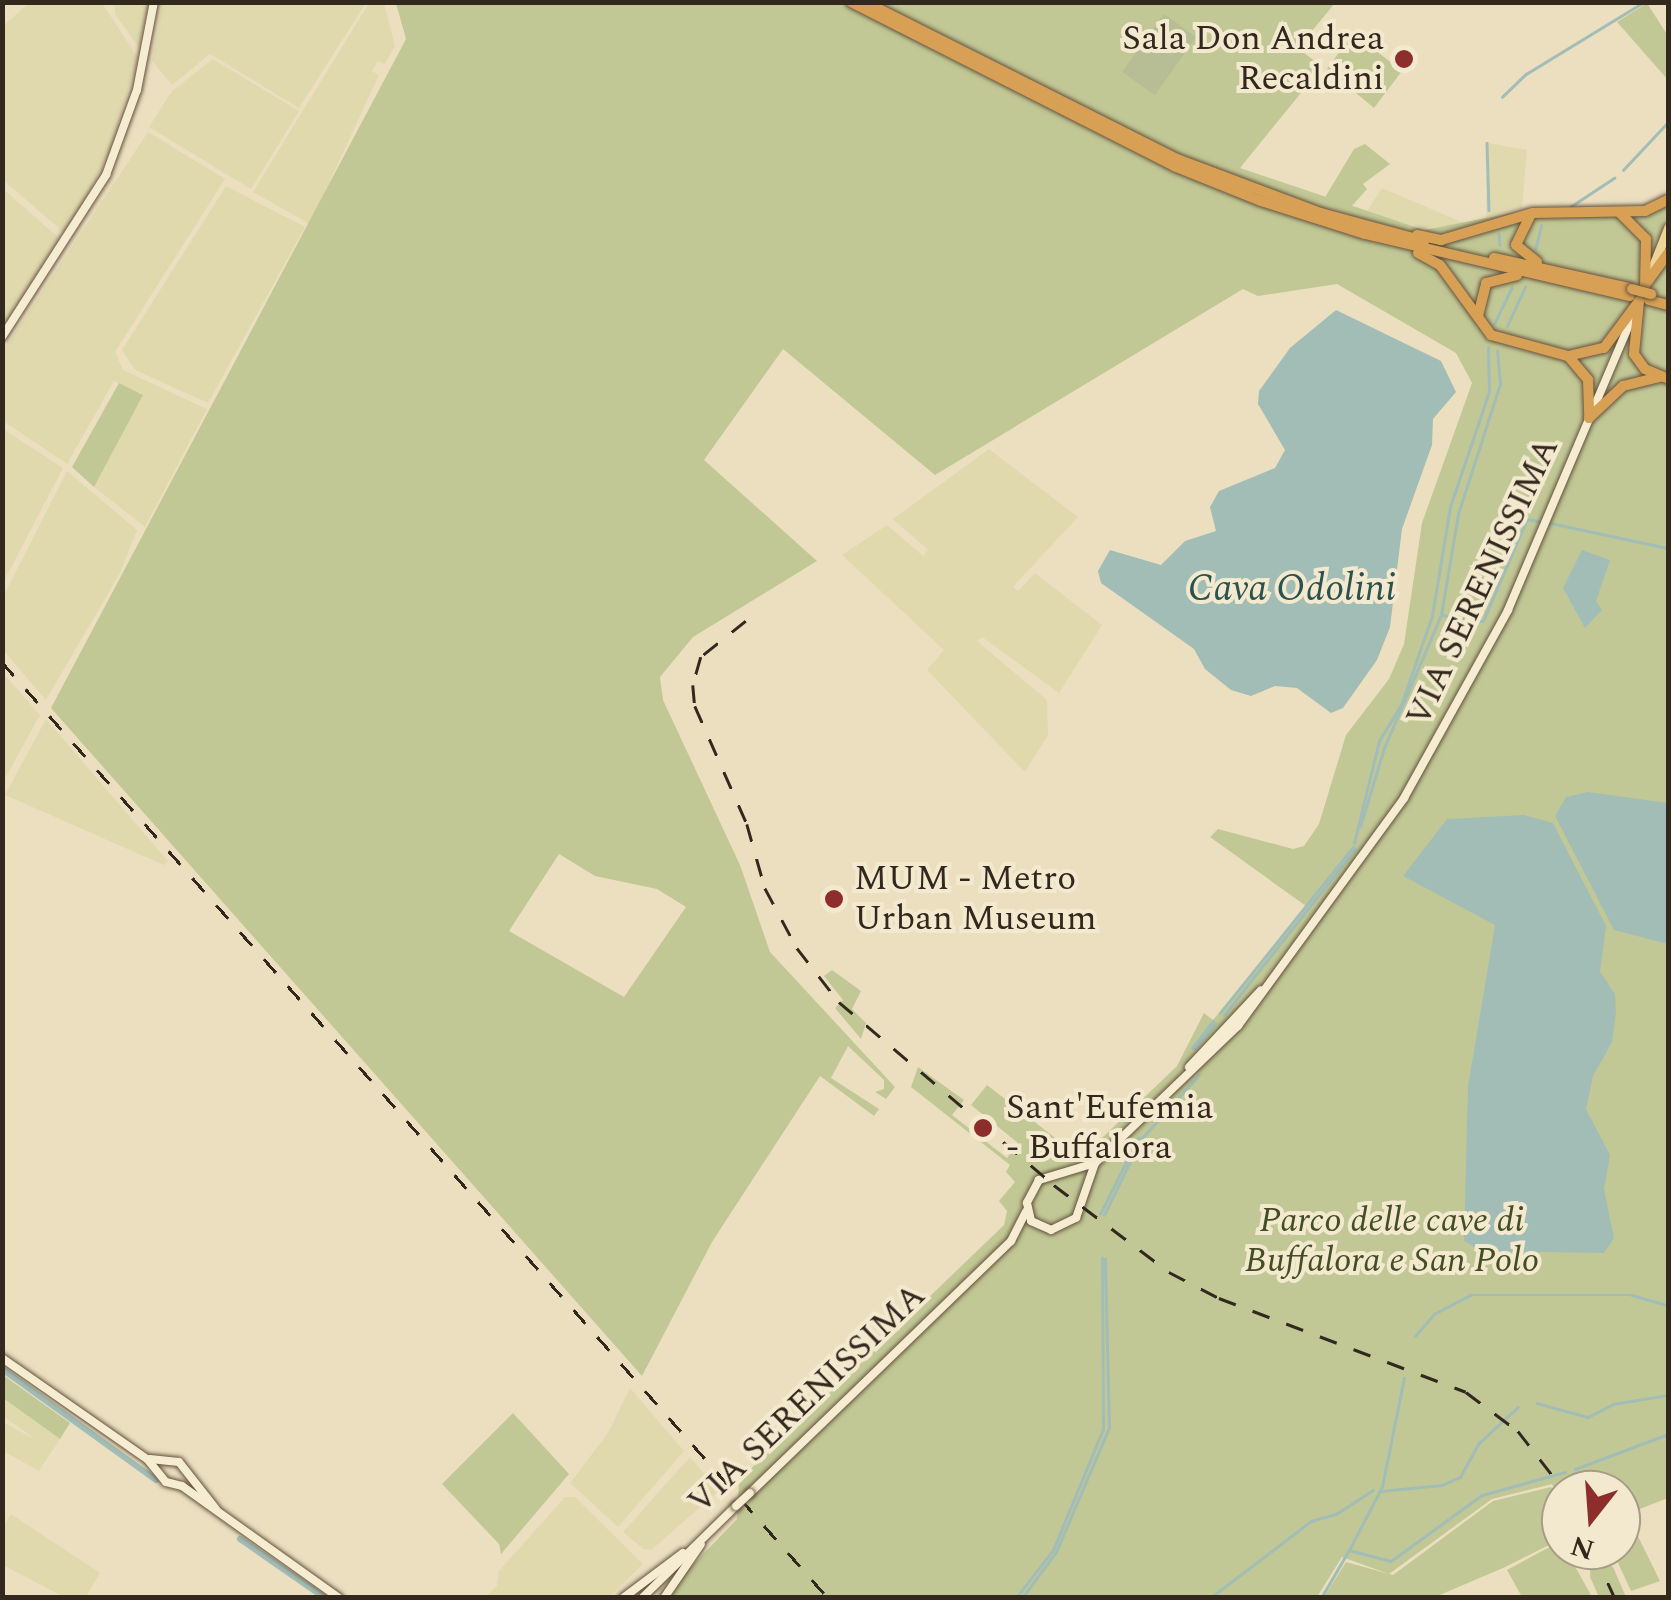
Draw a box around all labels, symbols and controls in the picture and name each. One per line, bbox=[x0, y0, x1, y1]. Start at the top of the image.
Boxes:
place label: Sala Don Andrea Recaldini bbox=[1122, 18, 1384, 100]
marker: Sala Don Andrea Recaldini bbox=[1393, 48, 1415, 70]
street label: VIA SERENISSIMA bbox=[1398, 431, 1568, 733]
water label: Cava Odolini bbox=[1188, 567, 1396, 613]
place label: MUM - Metro Urban Museum bbox=[854, 858, 1097, 940]
marker: MUM - Metro Urban Museum bbox=[823, 888, 845, 910]
place label: Sant'Eufemia - Buffalora bbox=[1006, 1087, 1213, 1169]
marker: Sant'Eufemia - Buffalora bbox=[970, 1115, 996, 1141]
park label: Parco delle cave di Buffalora e San Polo bbox=[1245, 1200, 1539, 1282]
street label: VIA SERENISSIMA bbox=[680, 1275, 934, 1523]
north arrow bbox=[1541, 1470, 1641, 1570]
text: N bbox=[1565, 1523, 1600, 1571]

